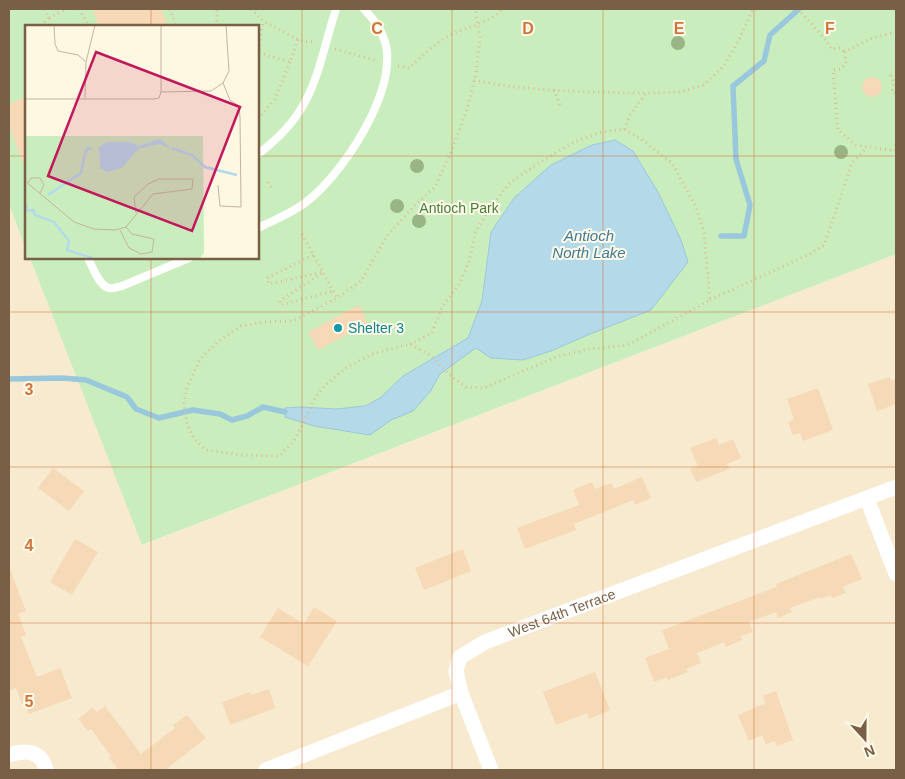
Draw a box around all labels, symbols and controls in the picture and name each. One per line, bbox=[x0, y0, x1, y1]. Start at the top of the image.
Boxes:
text: C bbox=[371, 20, 383, 37]
text: D bbox=[522, 20, 534, 37]
text: E bbox=[674, 20, 685, 37]
text: F bbox=[825, 20, 835, 37]
inset map bbox=[25, 25, 259, 259]
park label: Antioch Park bbox=[419, 200, 500, 216]
water label: Antioch North Lake bbox=[552, 227, 626, 261]
place label: Shelter 3 bbox=[348, 320, 404, 336]
marker: Shelter 3 bbox=[332, 322, 344, 334]
text: 3 bbox=[25, 381, 34, 398]
text: 4 bbox=[25, 537, 34, 554]
street label: West 64th Terrace bbox=[506, 586, 618, 640]
text: 5 bbox=[25, 693, 34, 710]
north arrow bbox=[840, 714, 890, 764]
text: N bbox=[862, 742, 877, 760]

